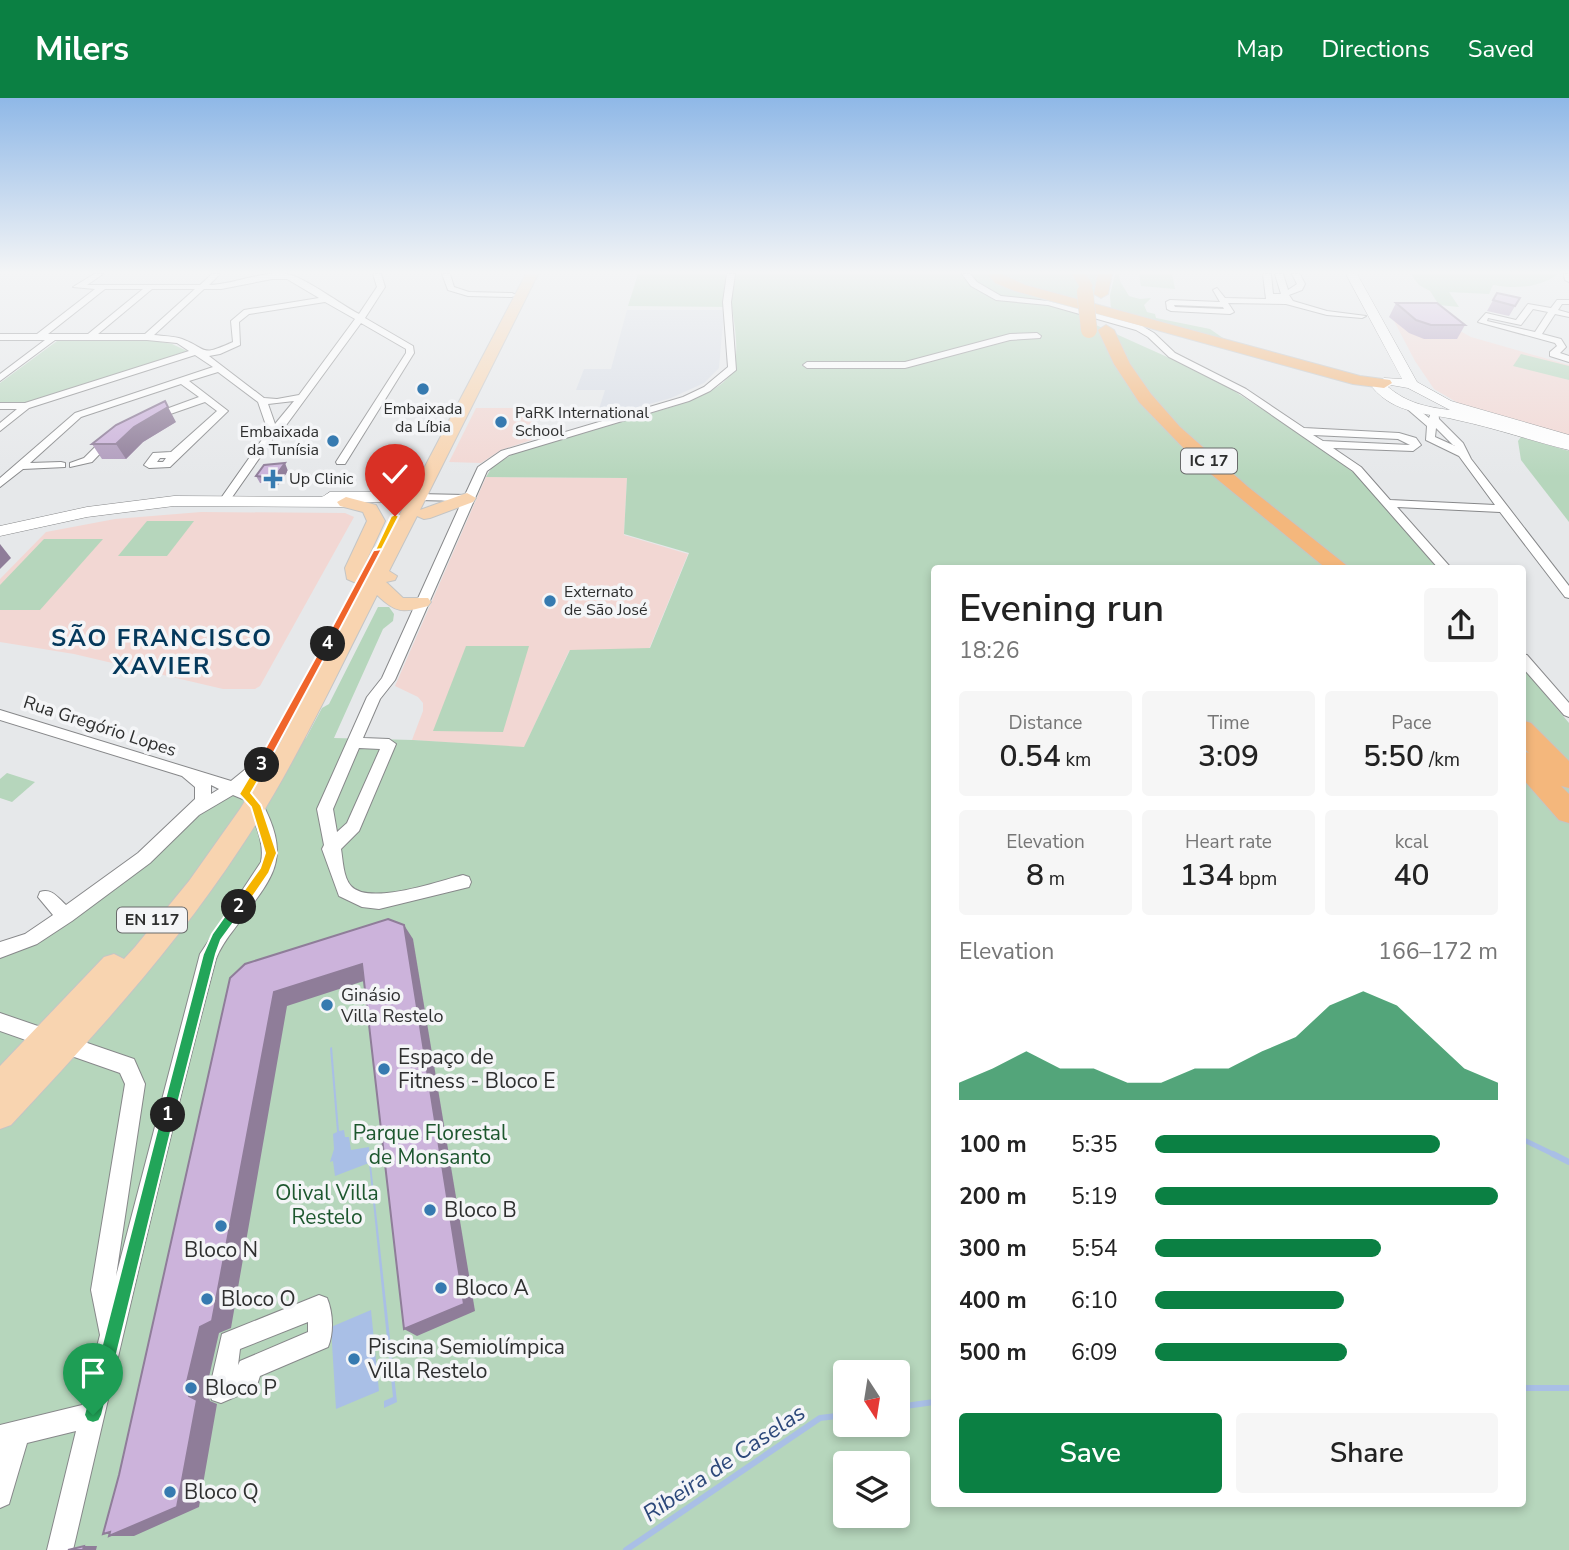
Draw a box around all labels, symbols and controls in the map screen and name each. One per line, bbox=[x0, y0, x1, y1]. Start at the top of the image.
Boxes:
text: Milers bbox=[35, 27, 129, 72]
text: Map bbox=[1236, 33, 1283, 65]
text: Directions bbox=[1321, 33, 1430, 65]
text: Saved bbox=[1468, 33, 1534, 65]
marker: Embaixada da Líbia bbox=[415, 381, 431, 397]
place label: Embaixada da Líbia bbox=[383, 398, 463, 438]
place label: PaRK International School bbox=[515, 402, 649, 442]
marker: PaRK International School bbox=[493, 414, 509, 430]
place label: Embaixada da Tunísia bbox=[240, 421, 319, 461]
marker: Embaixada da Tunísia bbox=[325, 433, 341, 449]
pin bbox=[365, 444, 425, 516]
road number: IC 17 bbox=[1181, 448, 1237, 474]
icon: check bbox=[376, 455, 414, 493]
place label: Up Clinic bbox=[289, 468, 354, 490]
marker: Up Clinic bbox=[263, 469, 283, 489]
place label: Externato de São José bbox=[564, 581, 648, 621]
text: Evening run bbox=[959, 583, 1164, 634]
button: share bbox=[1424, 588, 1498, 662]
marker: Externato de São José bbox=[542, 593, 558, 609]
district label: SÃO FRANCISCO XAVIER bbox=[51, 622, 273, 682]
pin: 4 bbox=[310, 626, 346, 662]
text: 4 bbox=[322, 630, 333, 656]
text: 18:26 bbox=[959, 635, 1019, 666]
street label: Rua Gregório Lopes bbox=[20, 690, 180, 762]
text: Distance bbox=[1009, 710, 1082, 736]
text: Time bbox=[1207, 710, 1250, 736]
text: Pace bbox=[1391, 710, 1432, 736]
text: 0.54 bbox=[1000, 736, 1061, 777]
text: 3:09 bbox=[1198, 736, 1259, 777]
text: 5:50 bbox=[1363, 736, 1424, 777]
text: km bbox=[1061, 747, 1091, 773]
text: /km bbox=[1424, 747, 1460, 773]
pin: 3 bbox=[244, 748, 280, 782]
text: 3 bbox=[256, 751, 267, 777]
text: Elevation bbox=[1006, 829, 1085, 855]
text: Heart rate bbox=[1185, 829, 1272, 855]
text: kcal bbox=[1395, 829, 1428, 855]
text: 8 bbox=[1026, 855, 1044, 896]
text: 134 bbox=[1180, 855, 1234, 896]
text: 40 bbox=[1394, 855, 1430, 896]
text: m bbox=[1044, 866, 1065, 892]
text: bpm bbox=[1234, 866, 1277, 892]
pin: 2 bbox=[222, 890, 256, 924]
text: 2 bbox=[233, 893, 244, 919]
road number: EN 117 bbox=[117, 908, 187, 932]
text: Elevation bbox=[959, 936, 1054, 967]
text: 166–172 m bbox=[1378, 936, 1498, 967]
place label: Ginásio Villa Restelo bbox=[340, 983, 443, 1028]
marker: Ginásio Villa Restelo bbox=[319, 997, 335, 1013]
place label: Espaço de Fitness - Bloco E bbox=[398, 1043, 556, 1095]
marker: Espaço de Fitness - Bloco E bbox=[376, 1061, 392, 1077]
pin: 1 bbox=[150, 1098, 186, 1132]
text: 1 bbox=[162, 1101, 173, 1127]
park label: Parque Florestal de Monsanto bbox=[353, 1119, 508, 1171]
text: 100 m bbox=[959, 1129, 1027, 1160]
text: 5:35 bbox=[1071, 1129, 1118, 1160]
park label: Olival Villa Restelo bbox=[275, 1179, 379, 1231]
text: 200 m bbox=[959, 1181, 1027, 1212]
text: 5:19 bbox=[1071, 1181, 1118, 1212]
place label: Bloco B bbox=[444, 1196, 517, 1224]
marker: Bloco B bbox=[422, 1202, 438, 1218]
marker: Bloco N bbox=[213, 1218, 229, 1234]
text: 300 m bbox=[959, 1233, 1027, 1264]
text: 5:54 bbox=[1071, 1233, 1118, 1264]
place label: Bloco N bbox=[184, 1236, 258, 1264]
place label: Bloco A bbox=[455, 1274, 529, 1302]
marker: Bloco A bbox=[433, 1280, 449, 1296]
place label: Bloco O bbox=[221, 1285, 296, 1313]
text: 400 m bbox=[959, 1285, 1027, 1316]
text: 6:10 bbox=[1071, 1285, 1118, 1316]
marker: Bloco O bbox=[199, 1291, 215, 1307]
place label: Piscina Semiolímpica Villa Restelo bbox=[367, 1333, 565, 1385]
text: 500 m bbox=[959, 1337, 1027, 1368]
text: 6:09 bbox=[1071, 1337, 1118, 1368]
pin bbox=[63, 1343, 123, 1415]
marker: Piscina Semiolímpica Villa Restelo bbox=[346, 1351, 362, 1367]
icon: arrive bbox=[74, 1354, 112, 1392]
north arrow bbox=[833, 1360, 910, 1437]
map controls bbox=[833, 1360, 910, 1528]
place label: Bloco P bbox=[205, 1374, 277, 1402]
marker: Bloco P bbox=[183, 1380, 199, 1396]
water label: Ribeira de Caselas bbox=[637, 1397, 811, 1529]
button: Save bbox=[959, 1413, 1222, 1493]
button: Share bbox=[1236, 1413, 1498, 1493]
button: layers bbox=[833, 1451, 910, 1528]
place label: Bloco Q bbox=[184, 1478, 259, 1506]
marker: Bloco Q bbox=[162, 1484, 178, 1500]

